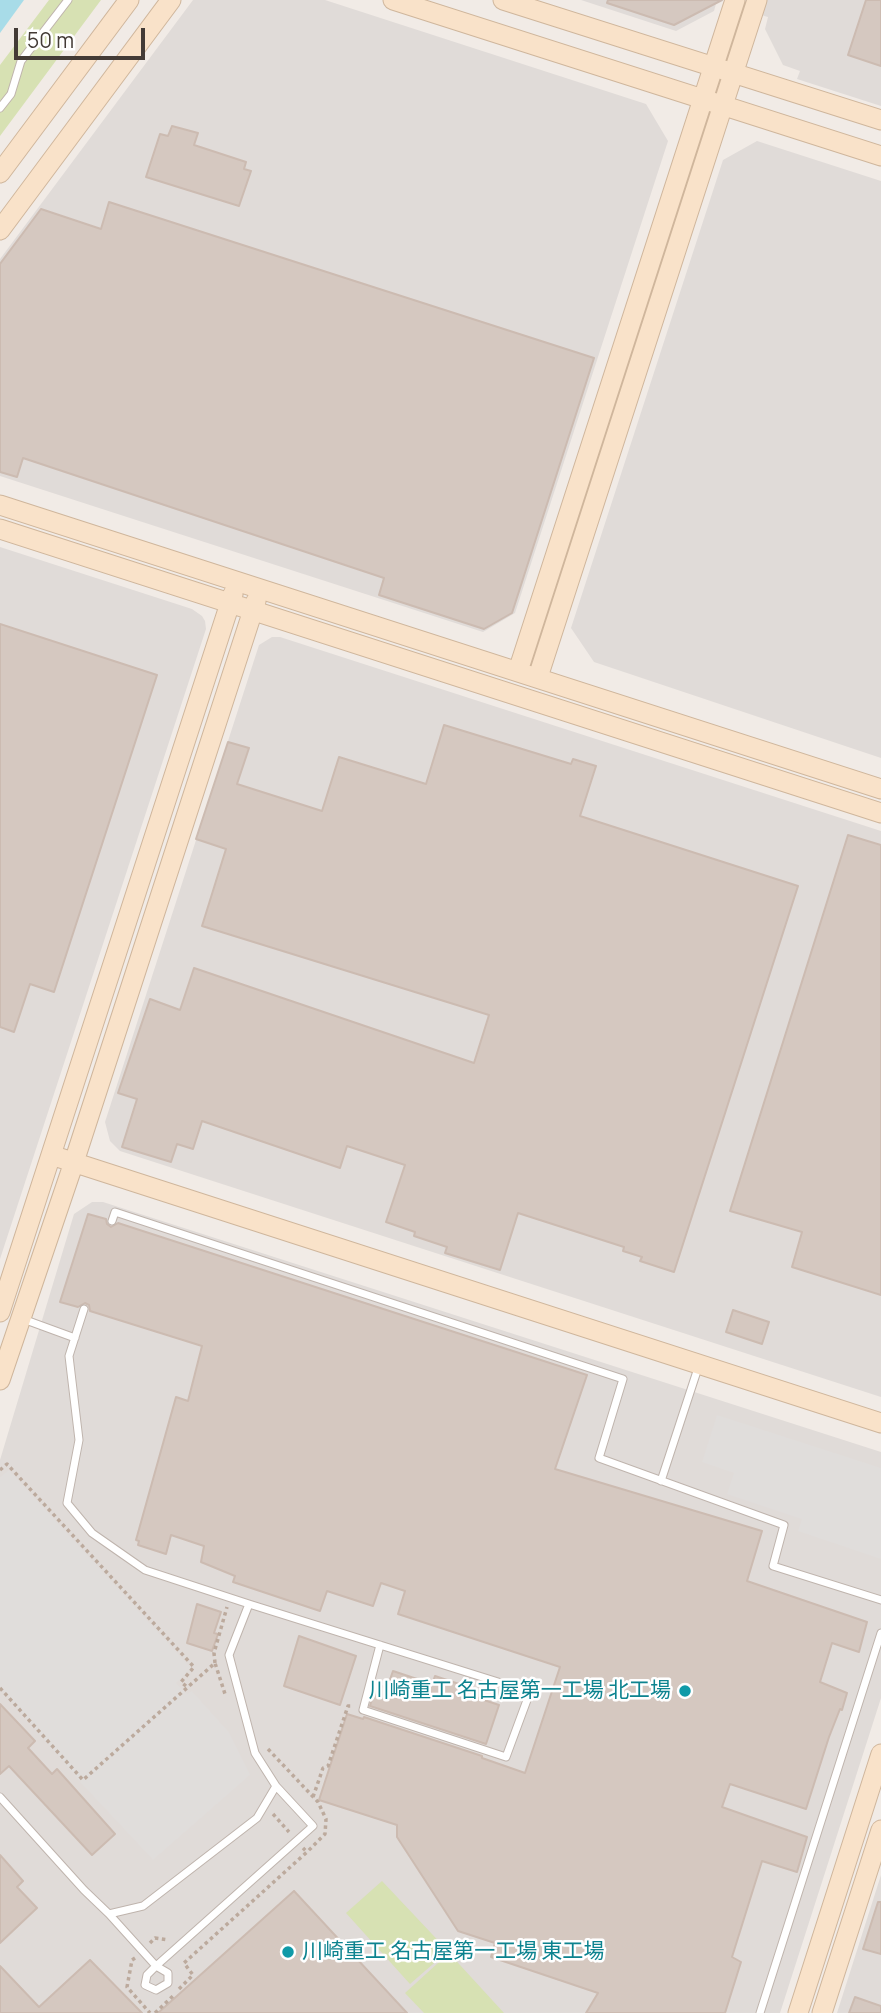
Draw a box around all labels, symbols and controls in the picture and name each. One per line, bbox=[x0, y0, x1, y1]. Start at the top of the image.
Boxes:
scale bar bbox=[18, 14, 149, 58]
text: 50 m bbox=[27, 26, 74, 54]
place label: 川崎重工 名古屋第一工場 北工場 bbox=[369, 1678, 671, 1704]
marker: 川崎重工 名古屋第一工場 北工場 bbox=[677, 1683, 693, 1699]
place label: 川崎重工 名古屋第一工場 東工場 bbox=[302, 1939, 604, 1965]
marker: 川崎重工 名古屋第一工場 東工場 bbox=[280, 1944, 296, 1960]

